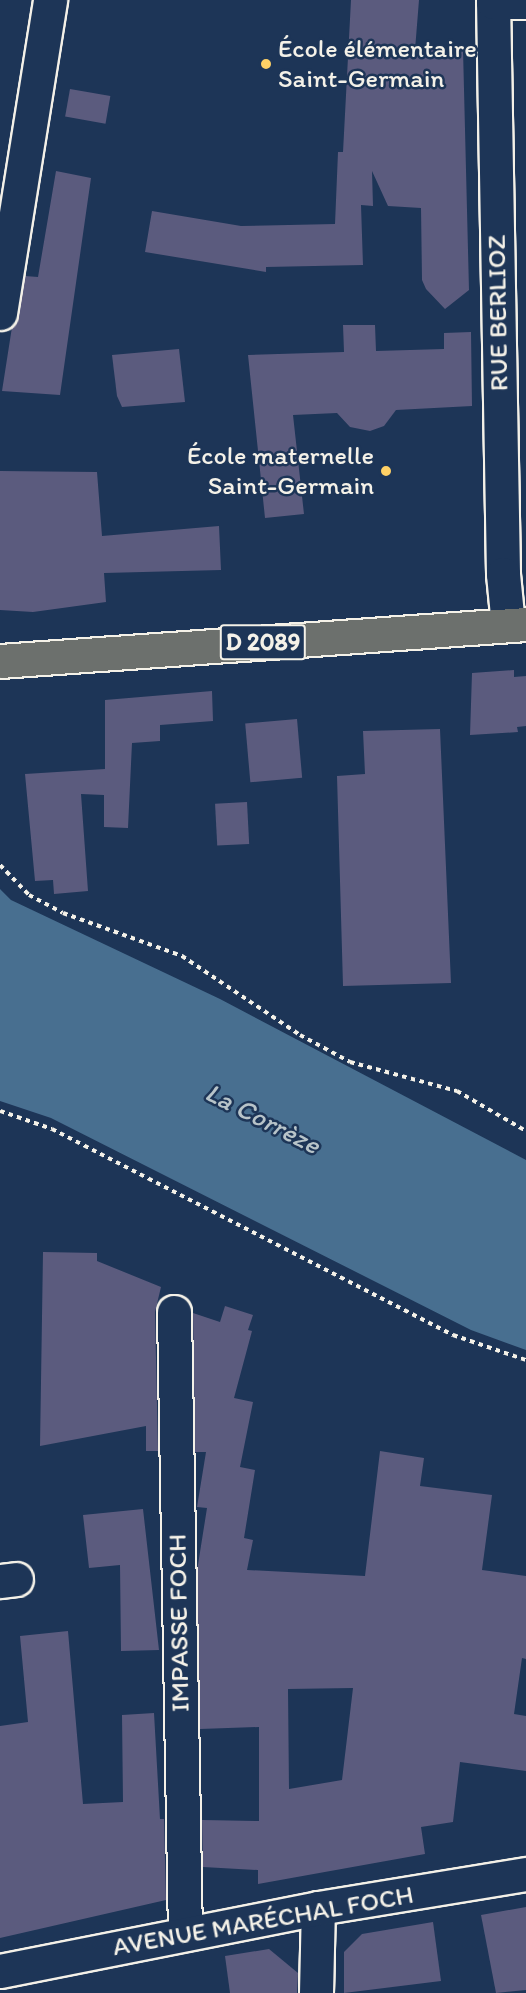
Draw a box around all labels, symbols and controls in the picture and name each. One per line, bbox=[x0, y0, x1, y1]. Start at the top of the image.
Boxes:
place label: École élémentaire Saint-Germain bbox=[278, 33, 475, 94]
marker: École élémentaire Saint-Germain bbox=[259, 57, 273, 71]
street label: RUE BERLIOZ bbox=[481, 236, 515, 390]
place label: École maternelle Saint-Germain bbox=[186, 440, 374, 502]
marker: École maternelle Saint-Germain bbox=[379, 464, 393, 478]
road number: D 2089 bbox=[220, 621, 306, 663]
water label: La Corrèze bbox=[200, 1075, 326, 1161]
street label: IMPASSE FOCH bbox=[162, 1534, 196, 1712]
street label: AVENUE MARÉCHAL FOCH bbox=[110, 1879, 416, 1963]

